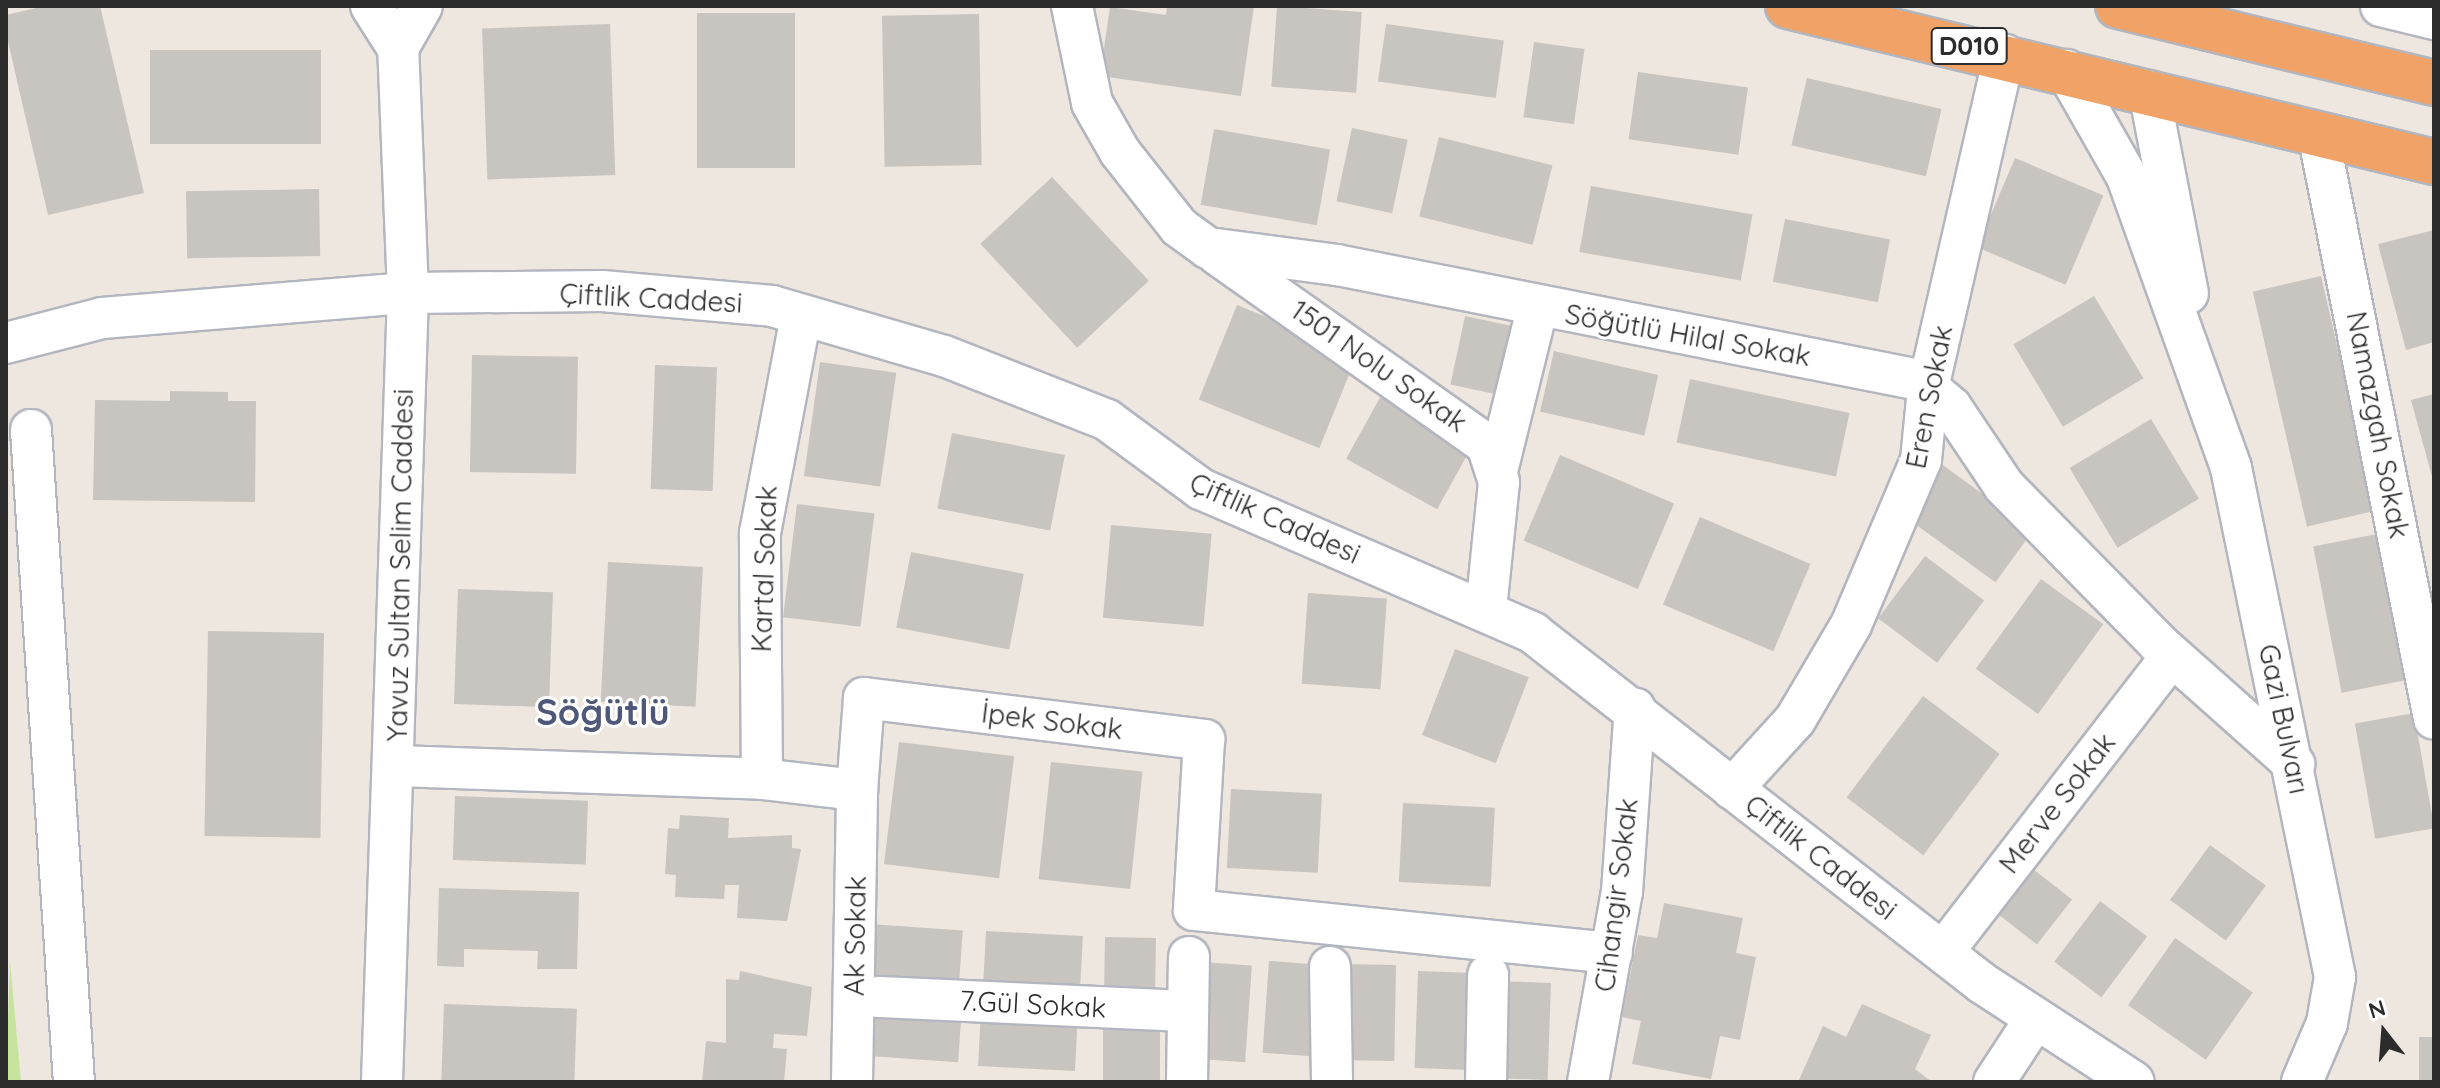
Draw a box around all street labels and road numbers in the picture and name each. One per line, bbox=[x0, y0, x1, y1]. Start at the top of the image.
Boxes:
road number: D010 bbox=[1929, 24, 2009, 68]
street label: Çiftlik Caddesi bbox=[559, 276, 743, 320]
street label: 1501 Nolu Sokak bbox=[1285, 293, 1473, 439]
street label: Söğütlü Hilal Sokak bbox=[1563, 297, 1813, 373]
street label: Namazgah Sokak bbox=[2340, 309, 2416, 541]
street label: Eren Sokak bbox=[1899, 323, 1959, 471]
street label: Yavuz Sultan Selim Caddesi bbox=[380, 388, 420, 742]
street label: Çiftlik Caddesi bbox=[1185, 465, 1365, 571]
street label: Kartal Sokak bbox=[744, 485, 784, 653]
street label: Gazi Bulvarı bbox=[2252, 641, 2316, 797]
street label: İpek Sokak bbox=[980, 696, 1124, 746]
street label: Merve Sokak bbox=[1992, 726, 2122, 880]
street label: Çiftlik Caddesi bbox=[1739, 787, 1903, 927]
street label: Cihangir Sokak bbox=[1587, 796, 1645, 994]
street label: Ak Sokak bbox=[837, 876, 873, 996]
street label: 7.Gül Sokak bbox=[959, 983, 1107, 1025]

